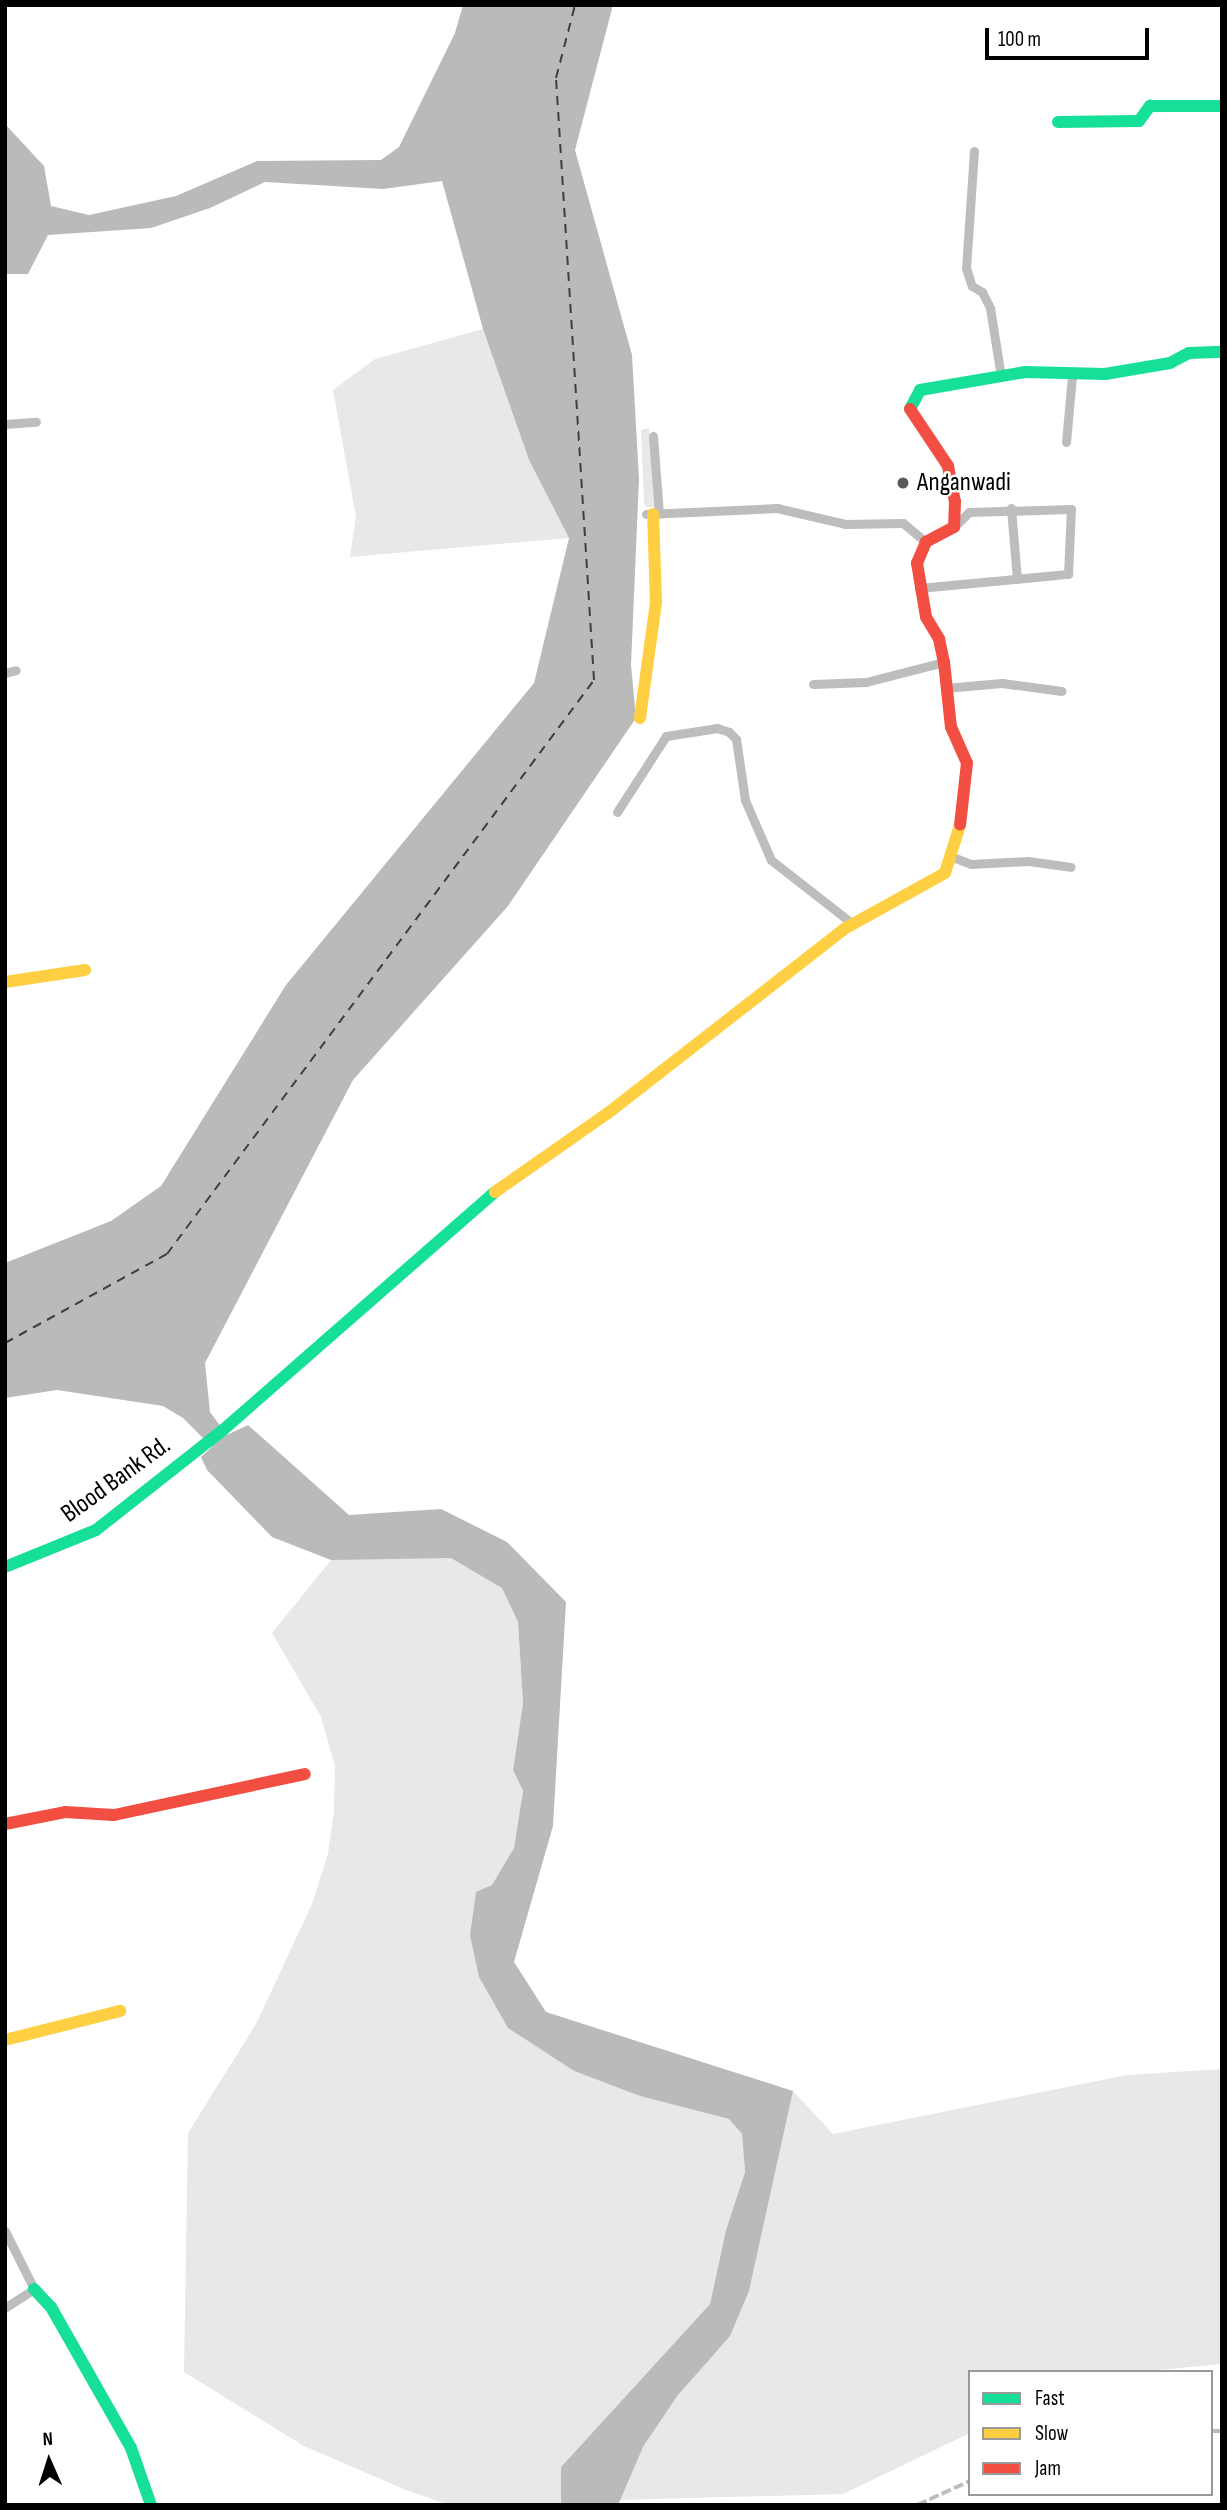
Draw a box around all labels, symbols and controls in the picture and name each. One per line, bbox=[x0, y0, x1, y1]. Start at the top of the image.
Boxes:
scale bar bbox=[989, 14, 1154, 58]
text: 100 m bbox=[998, 27, 1041, 52]
place label: Anganwadi bbox=[917, 467, 1011, 499]
marker: Anganwadi bbox=[895, 475, 911, 491]
street label: Blood Bank Rd. bbox=[55, 1430, 177, 1530]
legend bbox=[968, 2370, 1213, 2496]
text: Fast bbox=[1035, 2386, 1065, 2411]
text: Slow bbox=[1035, 2421, 1068, 2446]
north arrow bbox=[14, 2426, 84, 2496]
text: N bbox=[42, 2428, 54, 2451]
text: Jam bbox=[1035, 2456, 1061, 2481]

